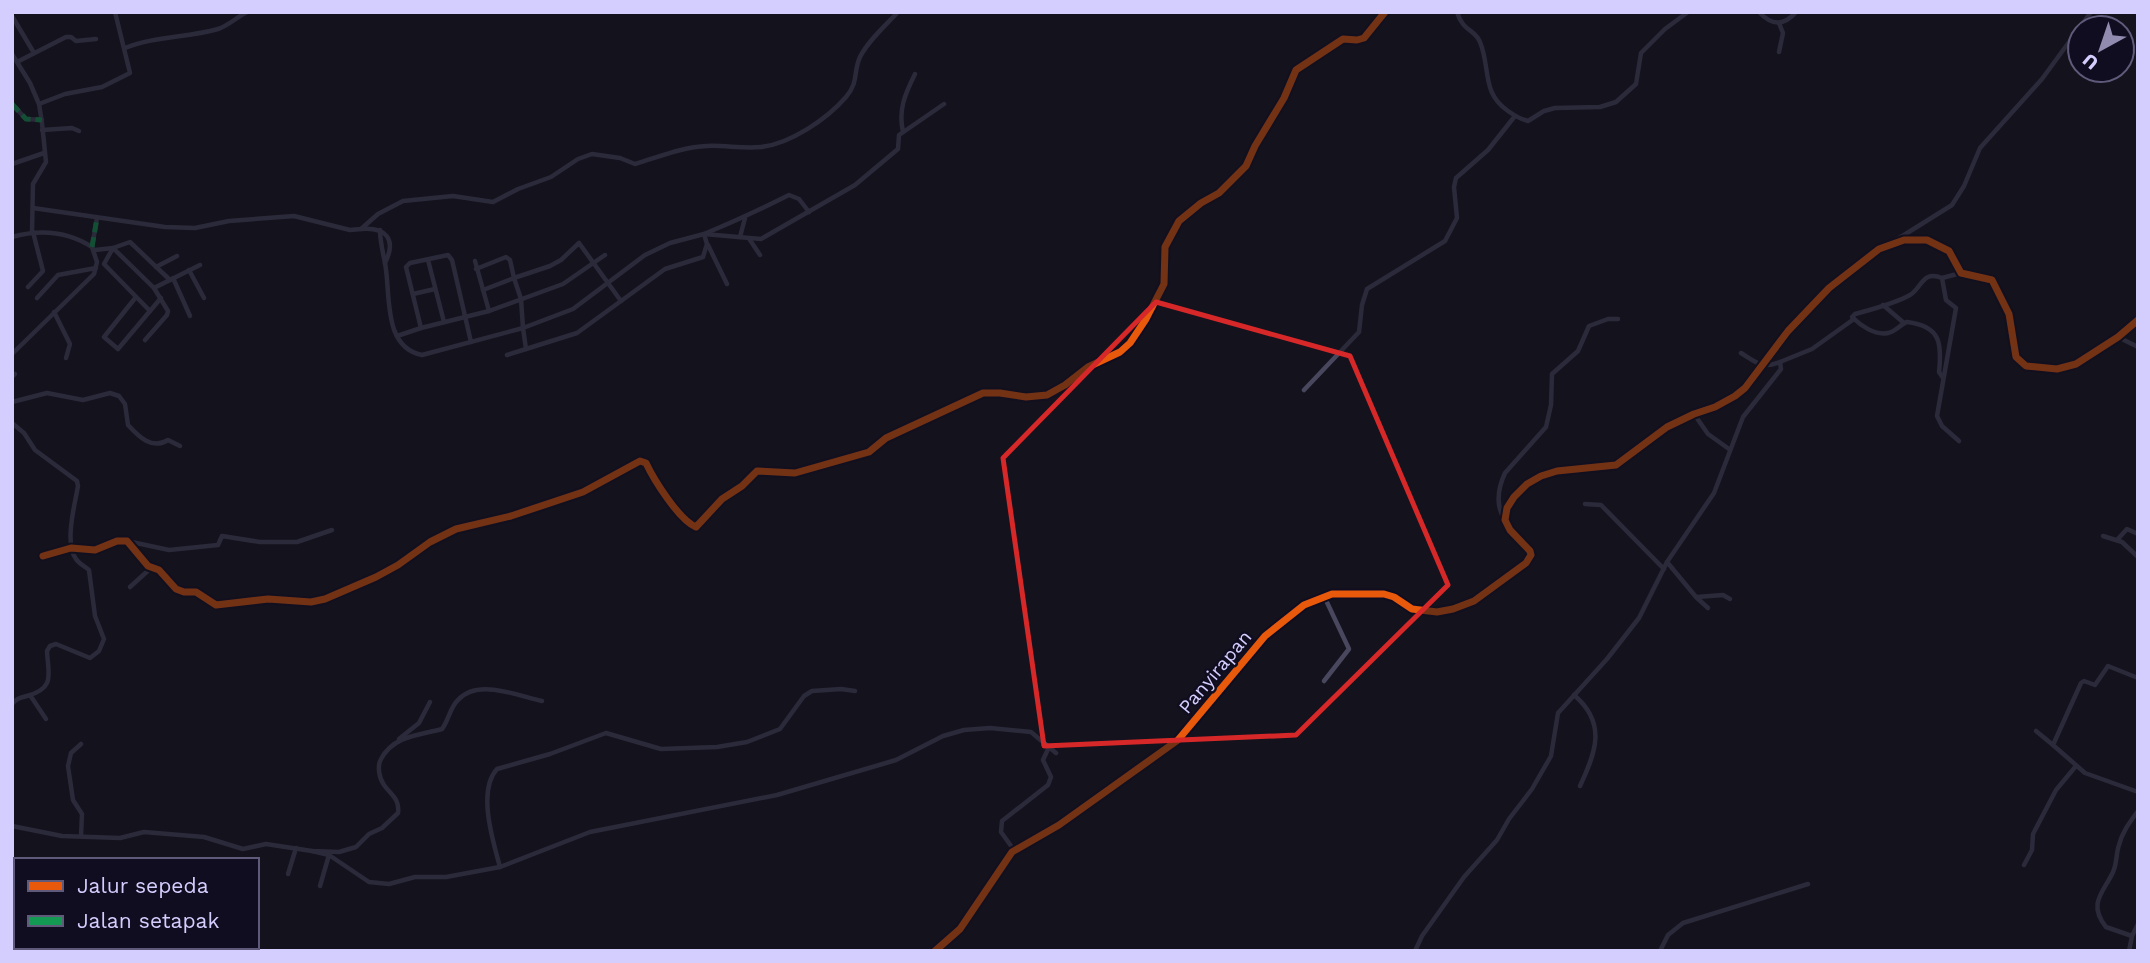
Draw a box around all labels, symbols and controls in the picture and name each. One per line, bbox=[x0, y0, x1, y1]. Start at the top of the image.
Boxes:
north arrow bbox=[2066, 14, 2136, 84]
text: U bbox=[2078, 48, 2103, 75]
street label: Panyirapan bbox=[1174, 626, 1256, 718]
legend bbox=[14, 858, 259, 949]
text: Jalur sepeda bbox=[77, 873, 209, 898]
text: Jalan setapak bbox=[77, 908, 219, 933]

